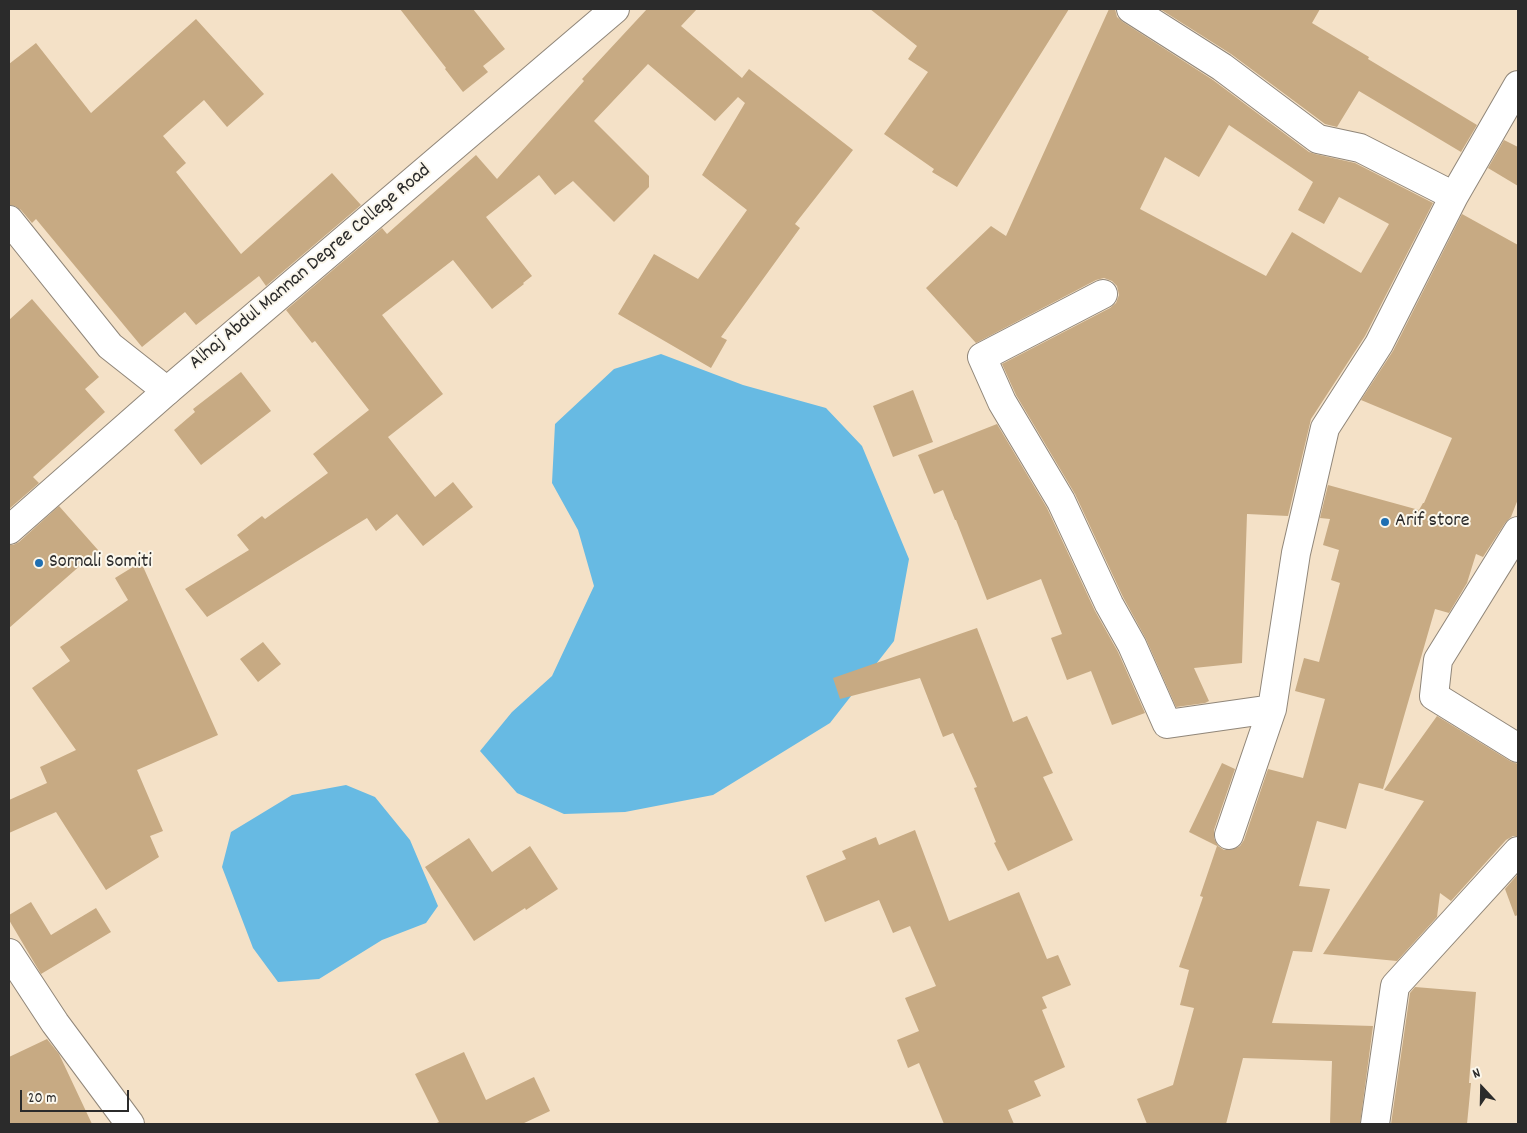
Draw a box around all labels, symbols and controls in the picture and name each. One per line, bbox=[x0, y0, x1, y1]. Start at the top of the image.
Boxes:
street label: Alhaj Abdul Mannan Degree College Road bbox=[185, 160, 437, 376]
place label: Arif store bbox=[1395, 510, 1470, 534]
marker: Arif store bbox=[1379, 516, 1391, 528]
place label: Sornali Somiti bbox=[49, 551, 152, 575]
marker: Sornali Somiti bbox=[33, 557, 45, 569]
north arrow bbox=[1457, 1063, 1507, 1113]
text: N bbox=[1470, 1063, 1483, 1085]
scale bar bbox=[22, 1080, 131, 1112]
text: 20 m bbox=[28, 1088, 56, 1110]

